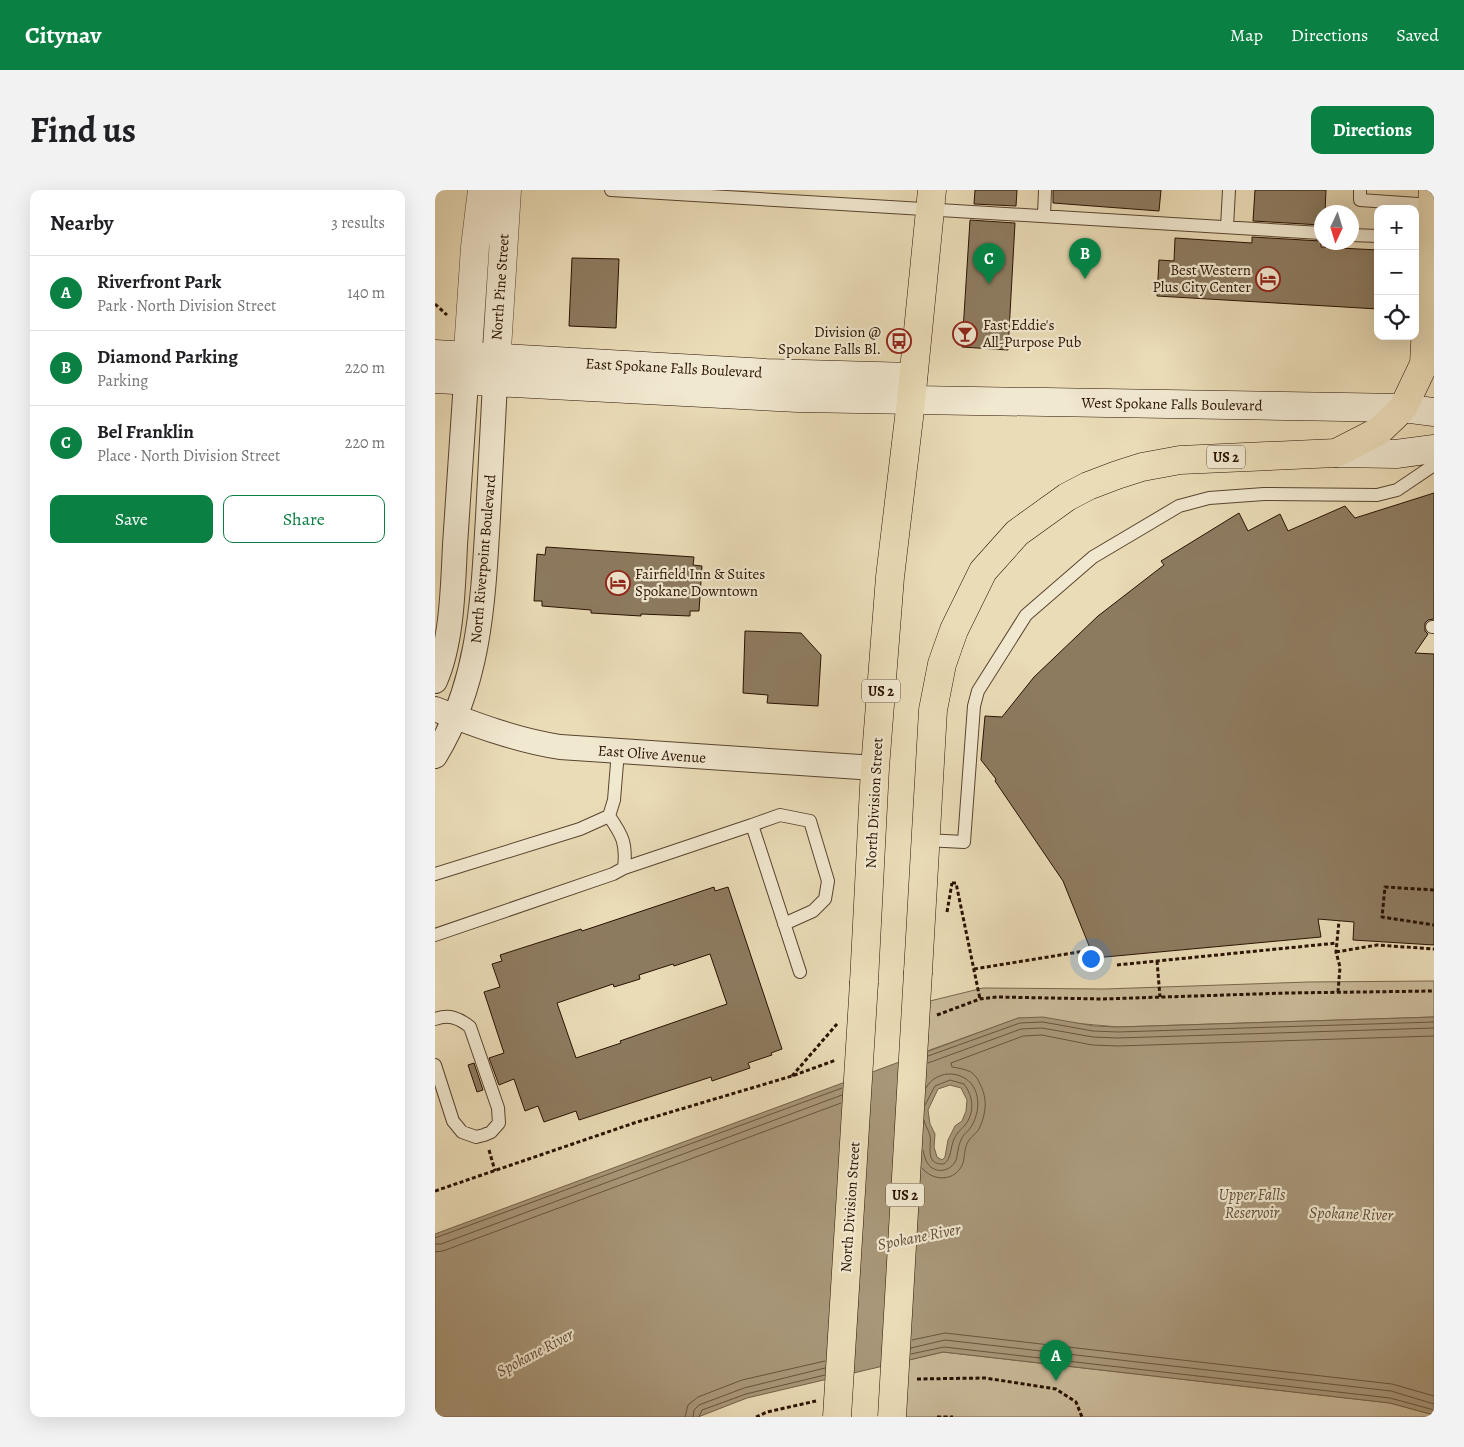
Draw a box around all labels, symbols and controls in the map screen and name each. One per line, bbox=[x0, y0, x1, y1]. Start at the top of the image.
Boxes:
text: Citynav bbox=[25, 19, 101, 51]
text: Map bbox=[1230, 23, 1263, 47]
text: Directions bbox=[1291, 23, 1368, 47]
text: Saved bbox=[1396, 23, 1439, 47]
text: Find us bbox=[30, 106, 136, 154]
button: Directions bbox=[1311, 106, 1434, 154]
north arrow bbox=[1314, 205, 1359, 250]
map controls bbox=[1374, 205, 1419, 340]
button: + bbox=[1374, 205, 1419, 250]
text: Nearby bbox=[50, 209, 113, 237]
text: 3 results bbox=[331, 212, 385, 234]
street label: North Pine Street bbox=[486, 233, 514, 341]
pin: B bbox=[1069, 238, 1101, 279]
pin: C bbox=[973, 243, 1005, 284]
button: − bbox=[1374, 250, 1419, 295]
place label: Best Western Plus City Center bbox=[1153, 260, 1251, 297]
hotel icon: Best Western Plus City Center bbox=[1255, 266, 1281, 292]
text: Riverfront Park bbox=[97, 269, 221, 295]
text: A bbox=[61, 282, 71, 304]
text: 140 m bbox=[347, 282, 385, 304]
text: Park · North Division Street bbox=[97, 295, 276, 317]
button: locate bbox=[1374, 295, 1419, 340]
place label: Fast Eddie's All-Purpose Pub bbox=[982, 315, 1082, 352]
bar icon: Fast Eddie's All-Purpose Pub bbox=[952, 321, 978, 347]
place label: Division @ Spokane Falls Bl. bbox=[778, 322, 881, 359]
bus stop icon: Division @ Spokane Falls Bl. bbox=[886, 328, 912, 354]
text: Diamond Parking bbox=[97, 344, 238, 370]
street label: East Spokane Falls Boulevard bbox=[585, 353, 764, 383]
text: B bbox=[61, 357, 71, 379]
text: 220 m bbox=[345, 357, 385, 379]
text: Parking bbox=[97, 370, 148, 392]
street label: West Spokane Falls Boulevard bbox=[1080, 392, 1264, 416]
text: Bel Franklin bbox=[97, 419, 194, 445]
text: C bbox=[61, 432, 71, 454]
text: 220 m bbox=[345, 432, 385, 454]
text: Place · North Division Street bbox=[97, 445, 280, 467]
road number: US 2 bbox=[1207, 446, 1245, 468]
street label: North Riverpoint Boulevard bbox=[466, 473, 500, 644]
button: Save bbox=[50, 495, 213, 543]
button: Share bbox=[223, 495, 385, 543]
place label: Fairfield Inn & Suites Spokane Downtown bbox=[635, 564, 765, 601]
hotel icon: Fairfield Inn & Suites Spokane Downtown bbox=[605, 570, 631, 596]
road number: US 2 bbox=[862, 680, 900, 702]
street label: North Division Street bbox=[861, 737, 887, 869]
street label: East Olive Avenue bbox=[597, 740, 707, 768]
your location bbox=[1078, 946, 1104, 972]
street label: North Division Street bbox=[835, 1141, 865, 1273]
road number: US 2 bbox=[886, 1184, 924, 1206]
water label: Upper Falls Reservoir bbox=[1218, 1184, 1286, 1224]
water label: Spokane River bbox=[1309, 1202, 1394, 1226]
water label: Spokane River bbox=[876, 1218, 963, 1256]
water label: Spokane River bbox=[493, 1323, 578, 1382]
pin: A bbox=[1040, 1340, 1072, 1381]

